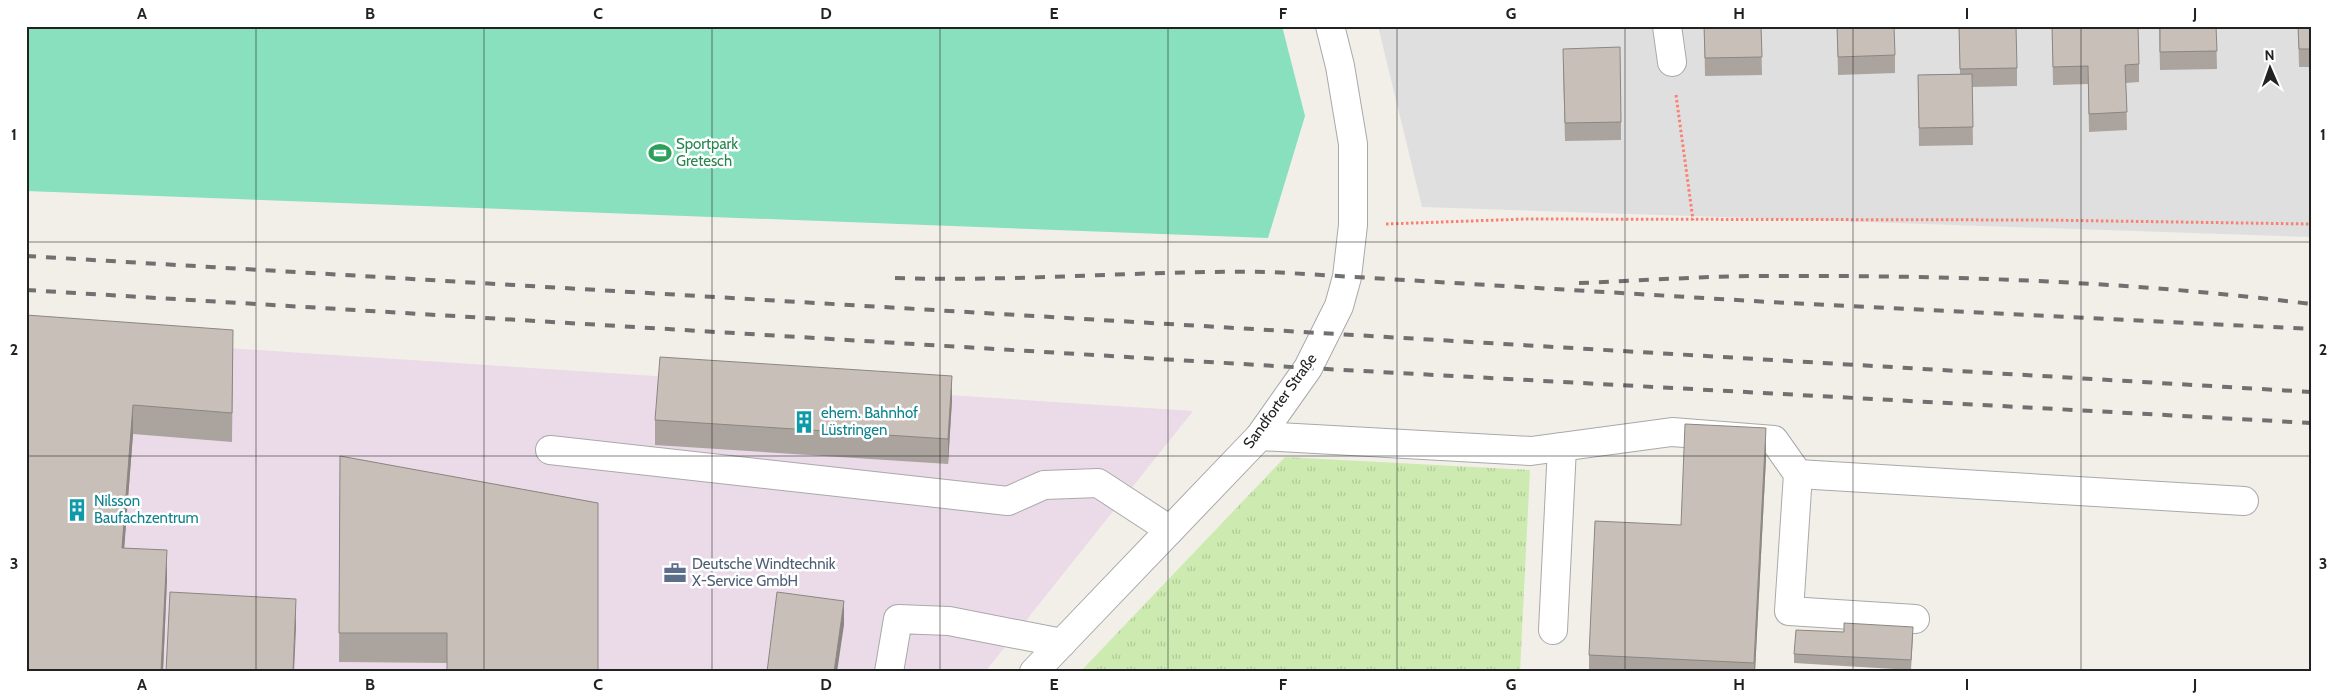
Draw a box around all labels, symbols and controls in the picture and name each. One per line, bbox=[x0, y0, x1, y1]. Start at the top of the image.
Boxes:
text: A bbox=[137, 4, 147, 23]
text: B bbox=[365, 4, 375, 23]
text: C bbox=[593, 4, 603, 23]
text: D bbox=[820, 4, 832, 23]
text: E bbox=[1049, 4, 1059, 23]
text: F bbox=[1279, 4, 1288, 23]
text: G bbox=[1506, 4, 1516, 23]
text: H bbox=[1733, 4, 1745, 23]
text: I bbox=[1965, 4, 1969, 23]
text: J bbox=[2192, 4, 2197, 23]
north arrow bbox=[2244, 42, 2294, 92]
text: N bbox=[2264, 46, 2275, 64]
text: 1 bbox=[11, 125, 17, 144]
text: 1 bbox=[2320, 125, 2326, 144]
place label: Sportpark Gretesch bbox=[676, 135, 738, 170]
sports icon: Sportpark Gretesch bbox=[647, 140, 673, 166]
text: 2 bbox=[10, 340, 18, 359]
text: 2 bbox=[2319, 340, 2327, 359]
street label: Sandforter Straße bbox=[1240, 350, 1321, 452]
place label: ehem. Bahnhof Lüstringen bbox=[821, 404, 918, 439]
building icon: ehem. Bahnhof Lüstringen bbox=[791, 409, 817, 435]
place label: Nilsson Baufachzentrum bbox=[94, 492, 199, 527]
building icon: Nilsson Baufachzentrum bbox=[64, 497, 90, 523]
text: 3 bbox=[10, 554, 18, 573]
text: 3 bbox=[2319, 554, 2327, 573]
place label: Deutsche Windtechnik X-Service GmbH bbox=[692, 555, 836, 590]
office icon: Deutsche Windtechnik X-Service GmbH bbox=[662, 560, 688, 586]
text: A bbox=[137, 675, 147, 694]
text: B bbox=[365, 675, 375, 694]
text: C bbox=[593, 675, 603, 694]
text: D bbox=[820, 675, 832, 694]
text: E bbox=[1049, 675, 1059, 694]
text: F bbox=[1279, 675, 1288, 694]
text: G bbox=[1506, 675, 1516, 694]
text: H bbox=[1733, 675, 1745, 694]
text: I bbox=[1965, 675, 1969, 694]
text: J bbox=[2192, 675, 2197, 694]

